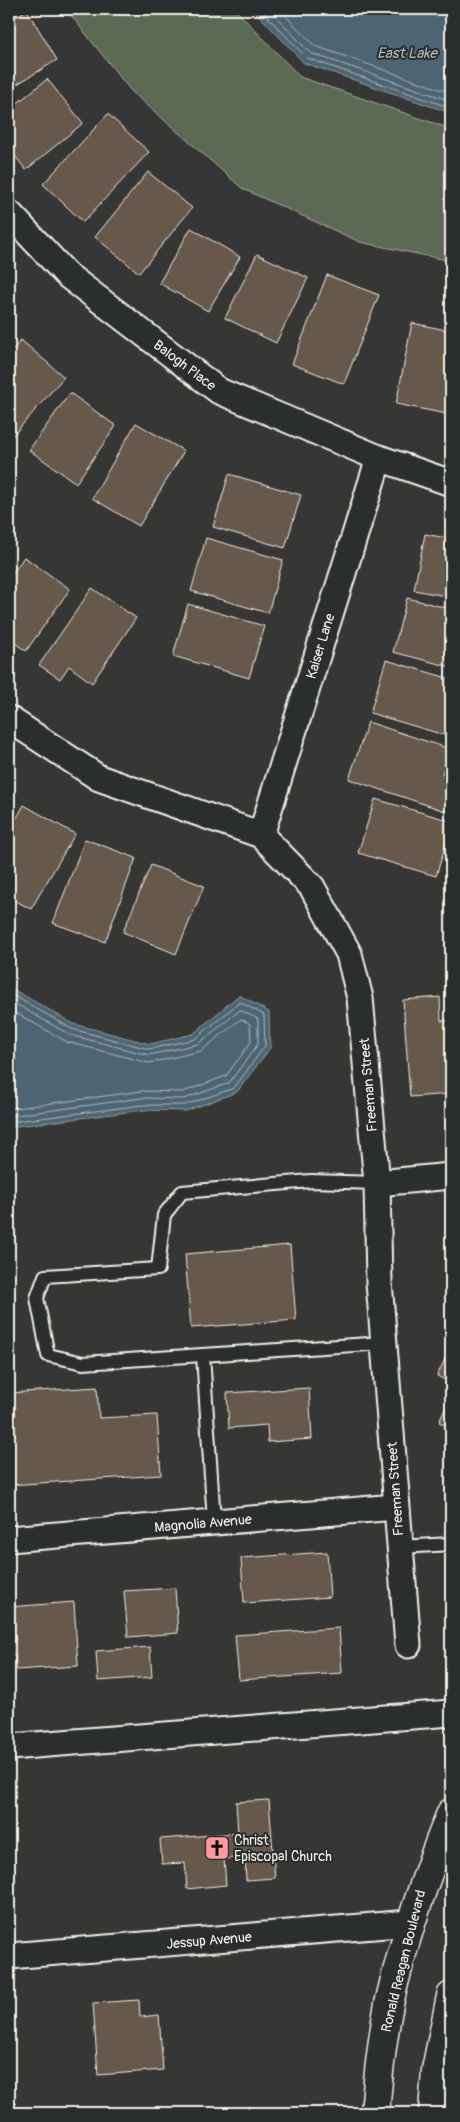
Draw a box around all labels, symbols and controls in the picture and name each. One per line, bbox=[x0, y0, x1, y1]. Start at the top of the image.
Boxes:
water label: East Lake bbox=[377, 44, 439, 63]
street label: Balogh Place bbox=[150, 336, 219, 394]
street label: Kaiser Lane bbox=[302, 611, 338, 681]
street label: Freeman Street bbox=[356, 1037, 381, 1133]
street label: Freeman Street bbox=[384, 1441, 407, 1537]
street label: Magnolia Avenue bbox=[154, 1511, 253, 1536]
place label: Christ Episcopal Church bbox=[234, 1832, 332, 1865]
church icon: Christ Episcopal Church bbox=[204, 1835, 230, 1861]
street label: Ronald Reagan Boulevard bbox=[378, 1888, 429, 2034]
street label: Jessup Avenue bbox=[166, 1928, 252, 1953]

